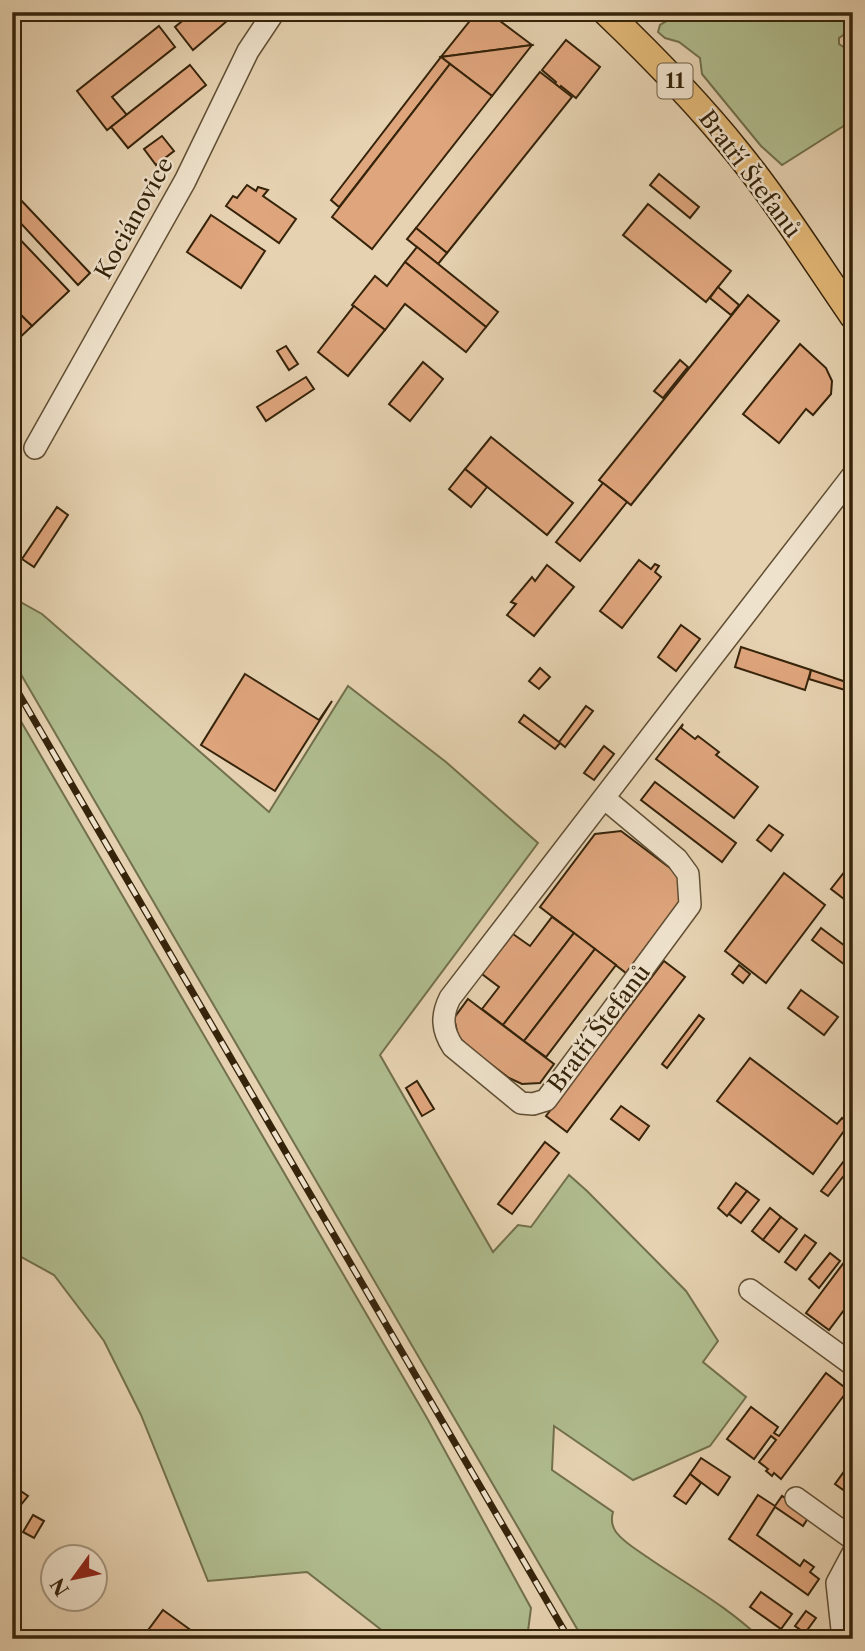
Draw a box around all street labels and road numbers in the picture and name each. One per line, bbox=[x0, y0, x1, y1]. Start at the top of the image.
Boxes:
road number: 11 bbox=[658, 64, 692, 98]
street label: Bratří Štefanů bbox=[693, 105, 807, 243]
street label: Kociánovice bbox=[89, 152, 179, 284]
street label: Bratří Štefanů bbox=[542, 959, 656, 1097]

